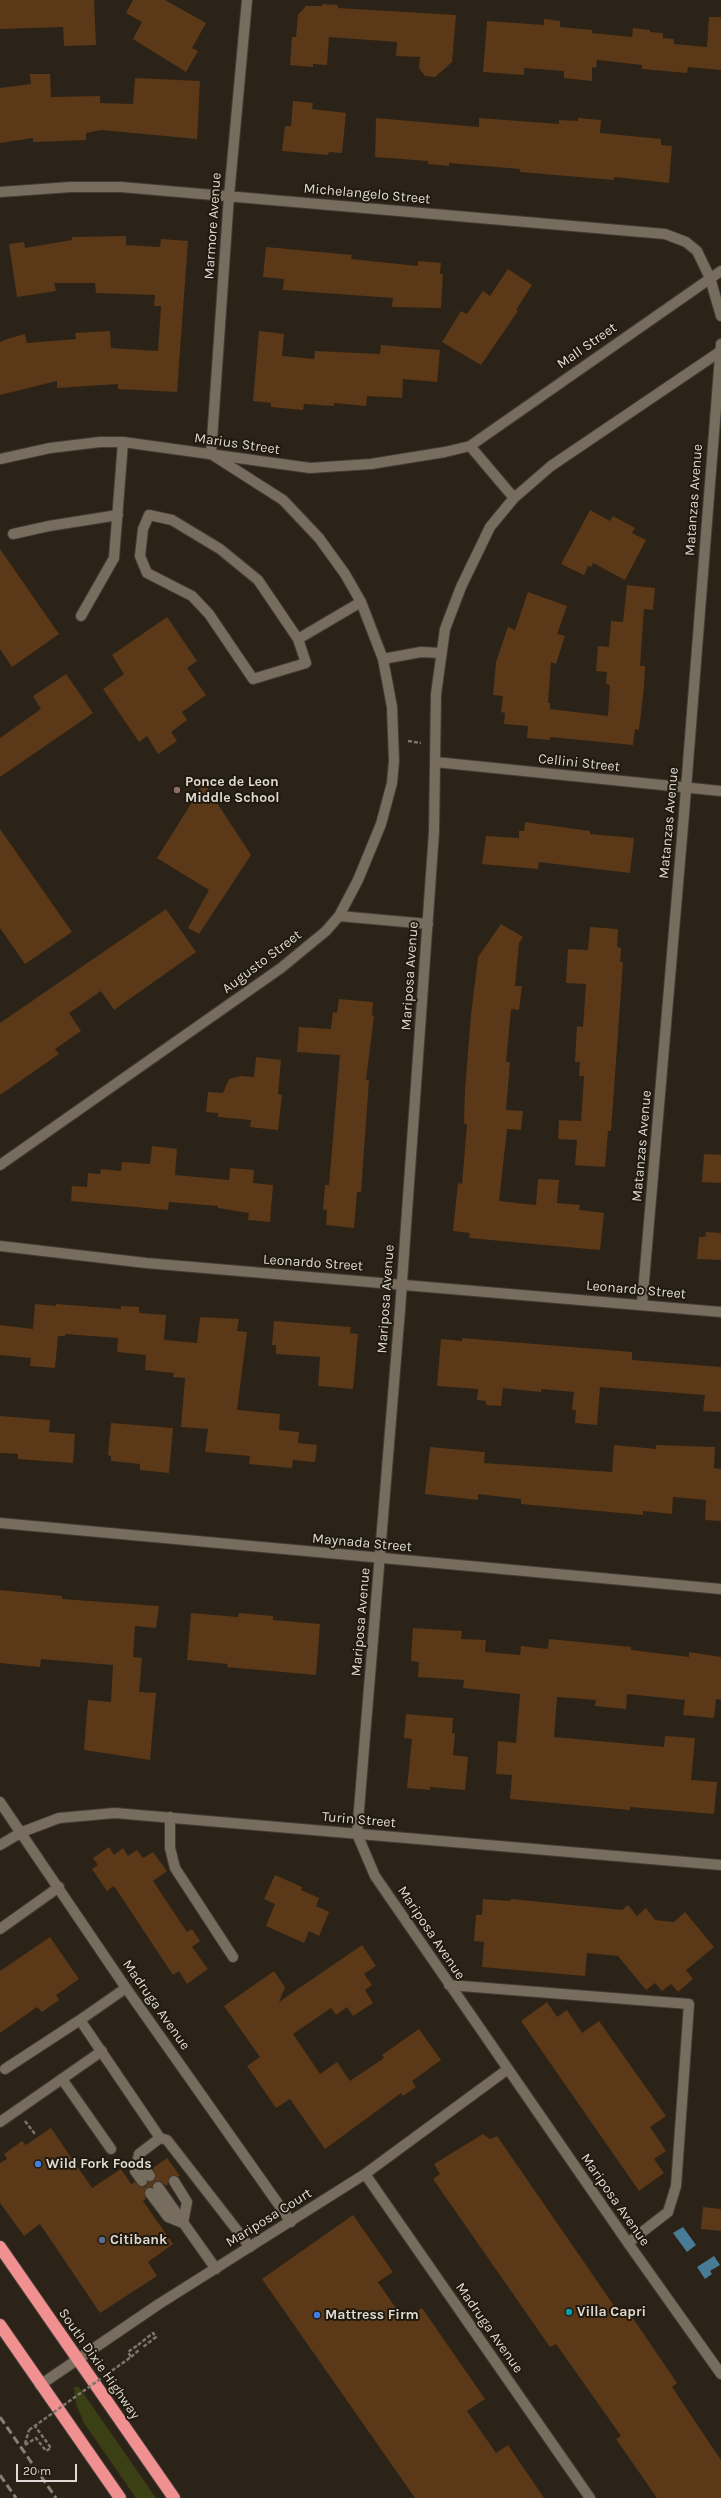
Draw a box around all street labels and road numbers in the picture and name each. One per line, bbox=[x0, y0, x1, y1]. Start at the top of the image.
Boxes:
street label: Marmore Avenue bbox=[201, 172, 225, 280]
street label: Michelangelo Street bbox=[303, 180, 431, 208]
street label: Mall Street bbox=[554, 319, 620, 373]
street label: Marius Street bbox=[193, 430, 281, 458]
street label: Matanzas Avenue bbox=[682, 444, 706, 556]
street label: Cellini Street bbox=[537, 750, 621, 776]
street label: Matanzas Avenue bbox=[656, 766, 682, 880]
street label: Mariposa Avenue bbox=[398, 921, 422, 1031]
street label: Augusto Street bbox=[219, 927, 305, 997]
street label: Matanzas Avenue bbox=[629, 1089, 655, 1203]
street label: Mariposa Avenue bbox=[374, 1244, 398, 1354]
street label: Leonardo Street bbox=[262, 1251, 364, 1275]
street label: Leonardo Street bbox=[585, 1277, 687, 1303]
street label: Maynada Street bbox=[311, 1530, 413, 1556]
street label: Mariposa Avenue bbox=[348, 1567, 374, 1677]
street label: Turin Street bbox=[321, 1808, 397, 1832]
street label: Mariposa Avenue bbox=[394, 1883, 468, 1983]
street label: Madruga Avenue bbox=[119, 1957, 193, 2053]
street label: Mariposa Avenue bbox=[577, 2150, 653, 2250]
street label: Mariposa Court bbox=[223, 2185, 315, 2251]
street label: Madruga Avenue bbox=[452, 2280, 526, 2376]
street label: South Dixie Highway bbox=[55, 2305, 143, 2423]

